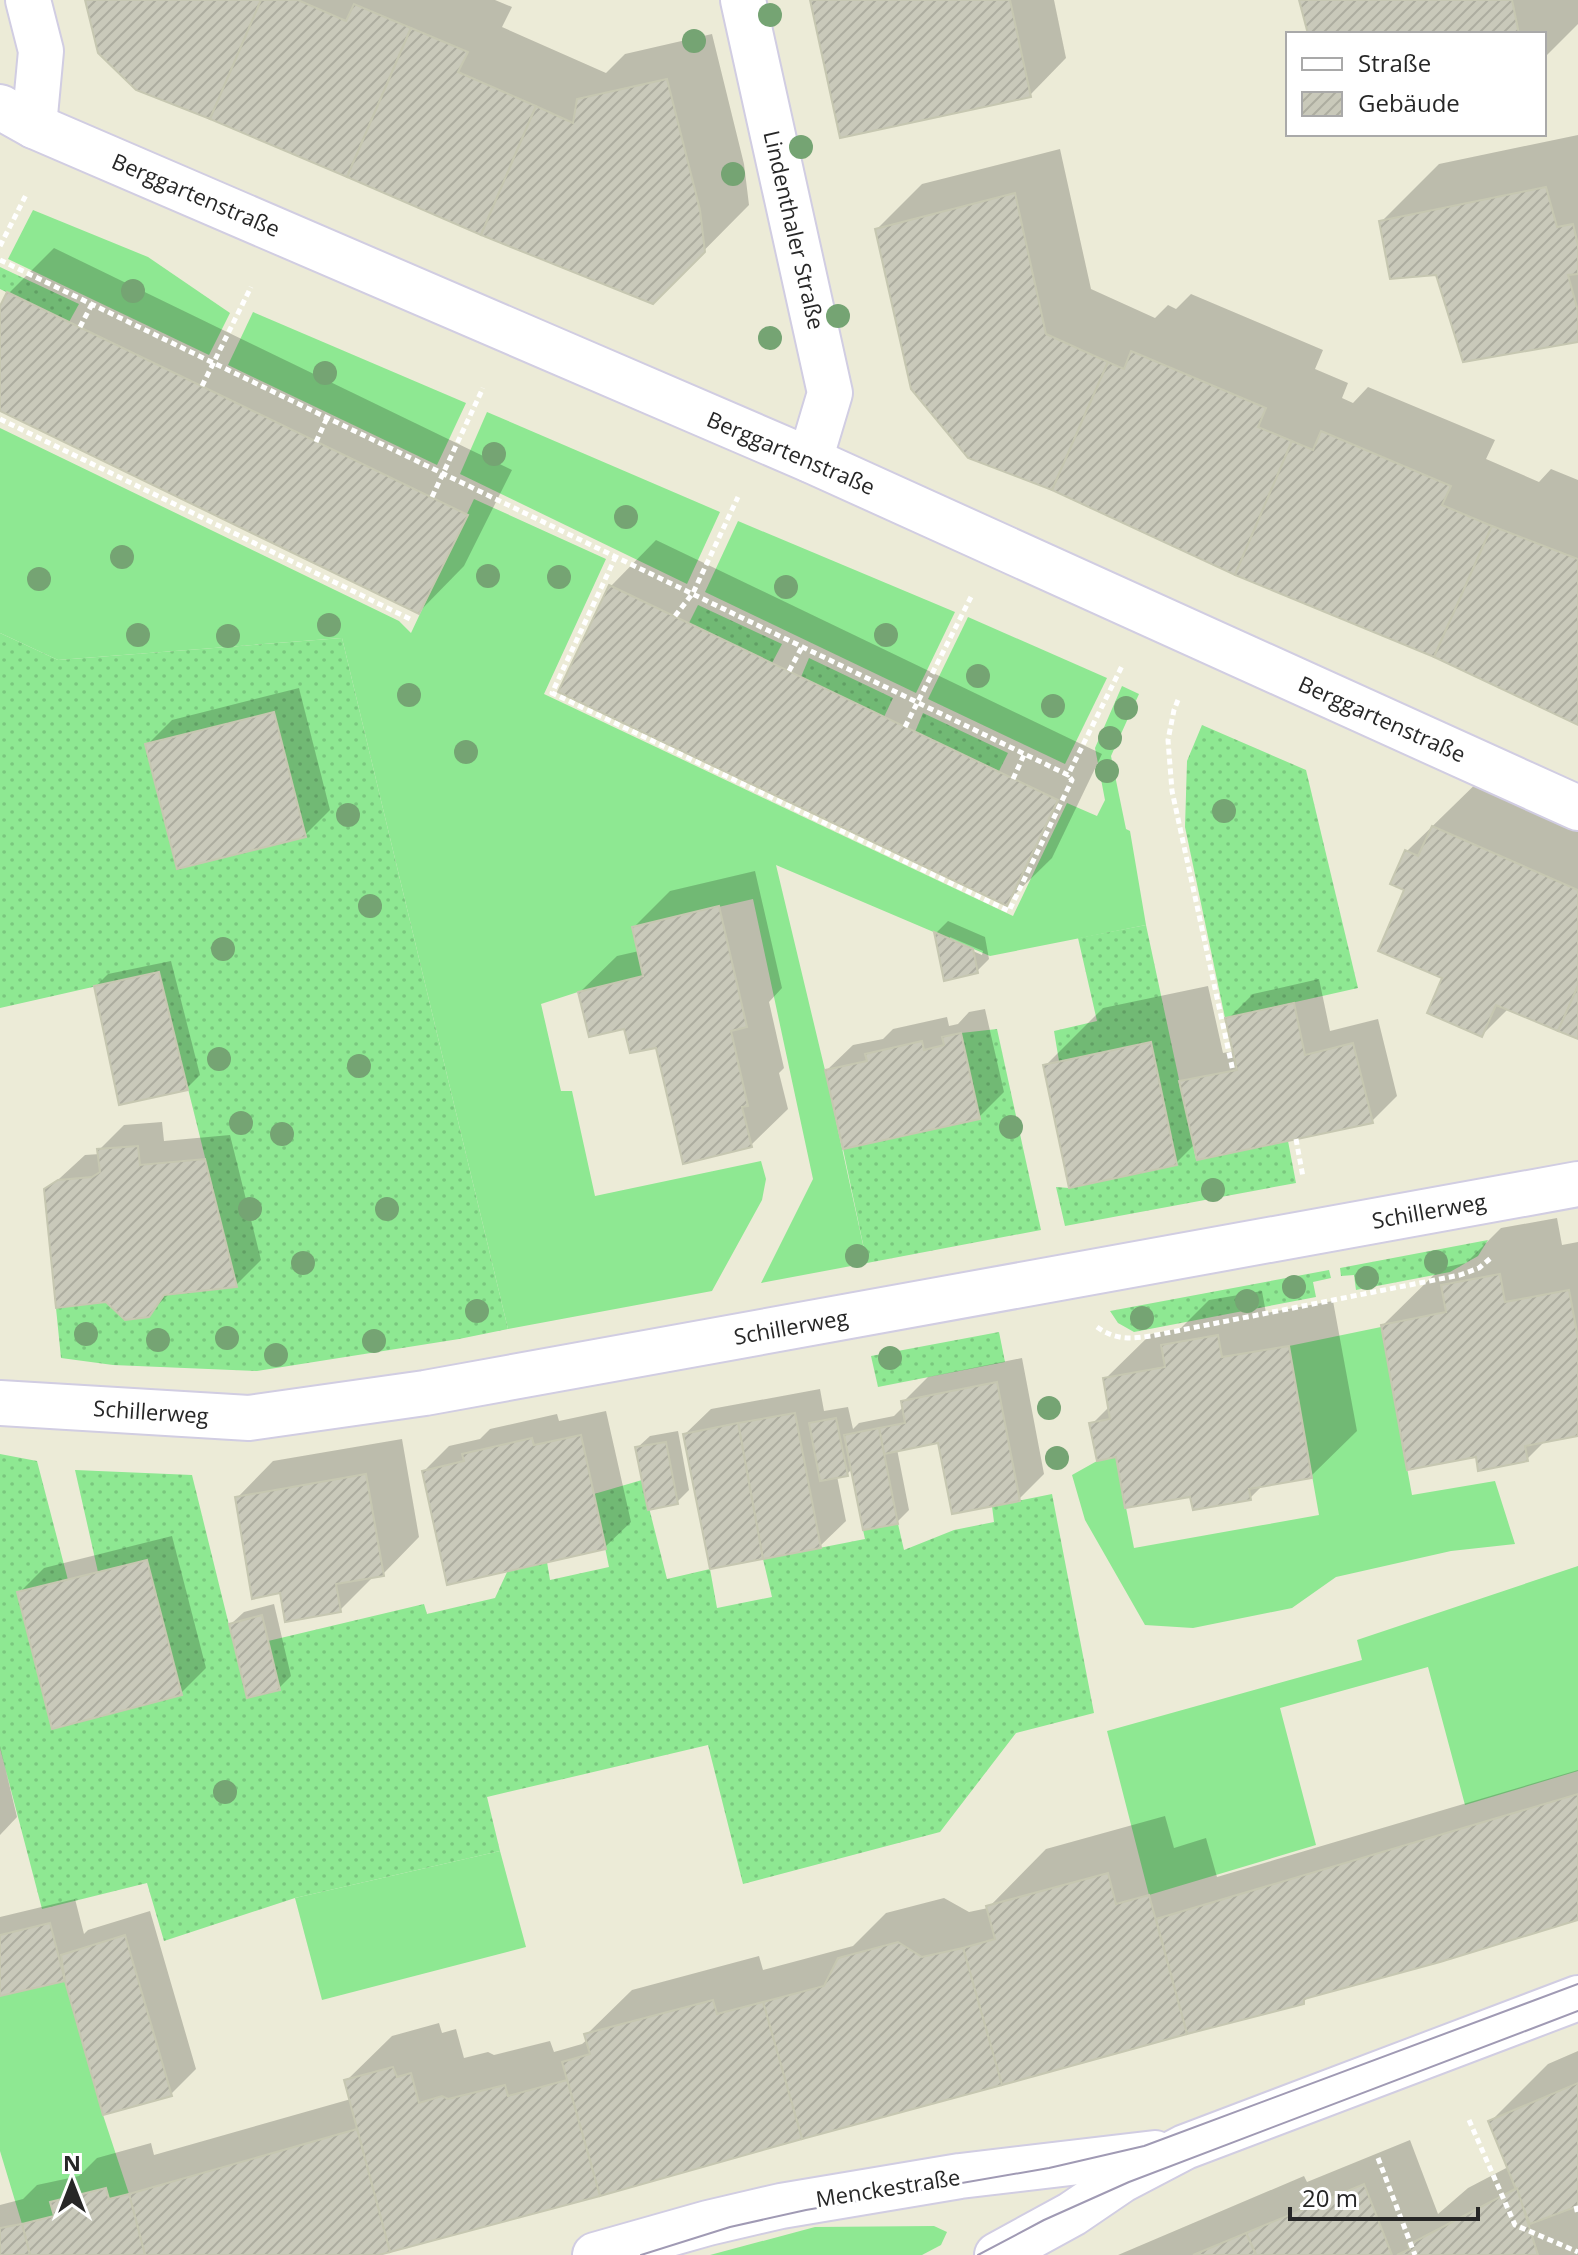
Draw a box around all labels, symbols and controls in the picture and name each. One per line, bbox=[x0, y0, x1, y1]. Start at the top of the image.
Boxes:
legend bbox=[1286, 32, 1546, 136]
text: Straße bbox=[1358, 46, 1431, 79]
text: Gebäude bbox=[1358, 86, 1460, 119]
street label: Lindenthaler Straße bbox=[758, 127, 832, 332]
street label: Berggartenstraße bbox=[108, 145, 285, 243]
street label: Berggartenstraße bbox=[703, 403, 880, 501]
street label: Berggartenstraße bbox=[1294, 668, 1471, 768]
street label: Schillerweg bbox=[1369, 1185, 1488, 1235]
street label: Schillerweg bbox=[731, 1301, 850, 1351]
street label: Schillerweg bbox=[92, 1392, 210, 1430]
north arrow bbox=[32, 2143, 112, 2223]
text: N bbox=[63, 2147, 81, 2177]
street label: Menckestraße bbox=[814, 2161, 962, 2213]
scale bar bbox=[1290, 2171, 1478, 2221]
text: 20 m bbox=[1302, 2181, 1358, 2214]

